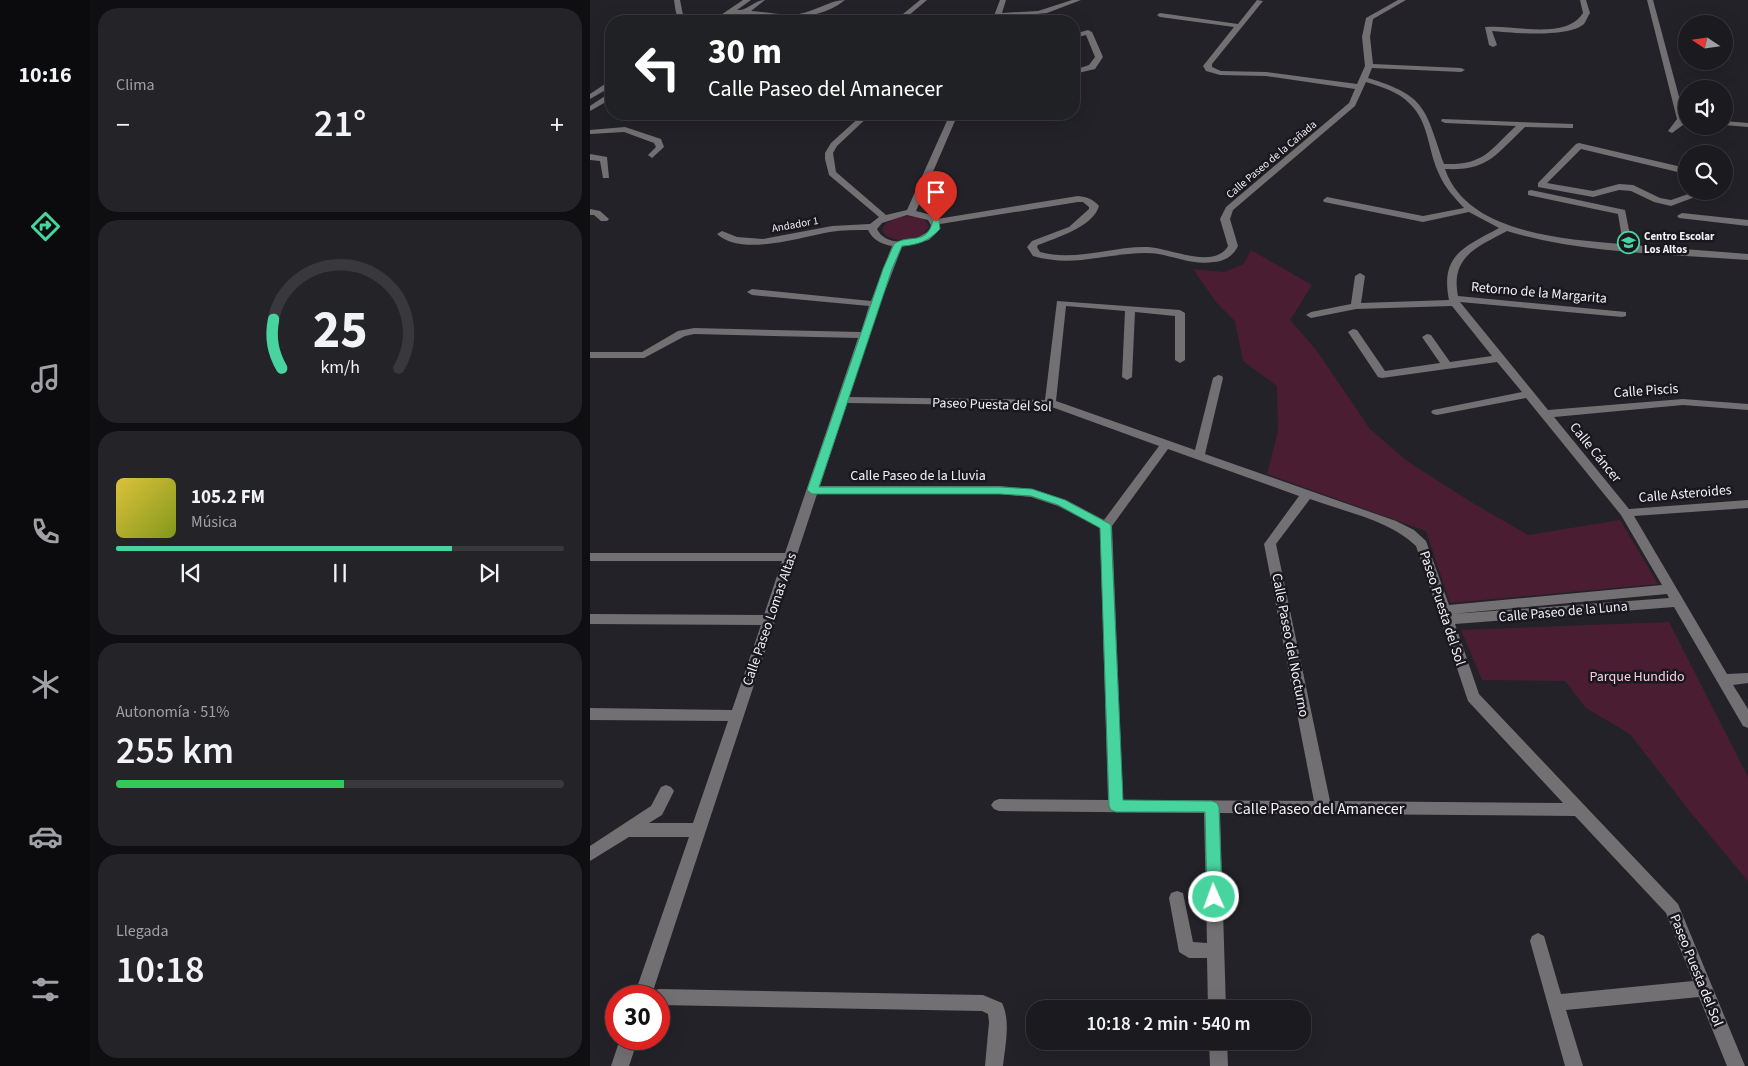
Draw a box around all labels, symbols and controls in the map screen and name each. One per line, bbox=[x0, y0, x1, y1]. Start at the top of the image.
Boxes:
north arrow bbox=[1678, 15, 1732, 70]
map controls bbox=[1678, 15, 1733, 200]
text: 30 m bbox=[708, 27, 782, 77]
icon: left bbox=[625, 35, 690, 100]
text: 10:16 bbox=[18, 59, 72, 91]
text: Calle Paseo del Amanecer bbox=[708, 73, 943, 105]
text: Clima bbox=[116, 74, 154, 96]
button: sound bbox=[1678, 80, 1733, 135]
text: 21° bbox=[314, 97, 366, 151]
text: − bbox=[116, 105, 130, 145]
text: + bbox=[550, 105, 564, 145]
street label: Calle Paseo de la Cañada bbox=[1223, 117, 1320, 202]
button: search bbox=[1678, 145, 1733, 200]
pin bbox=[915, 171, 957, 222]
icon: arrive bbox=[922, 178, 950, 206]
icon: directions bbox=[28, 209, 63, 244]
street label: Andador 1 bbox=[771, 213, 820, 236]
place label: Centro Escolar Los Altos bbox=[1644, 229, 1715, 257]
school or university icon: Centro Escolar Los Altos bbox=[1616, 230, 1640, 254]
street label: Retorno de la Margarita bbox=[1470, 277, 1608, 309]
text: 25 bbox=[313, 294, 367, 368]
text: km/h bbox=[320, 355, 360, 380]
icon: music bbox=[28, 361, 63, 396]
street label: Calle Piscis bbox=[1613, 379, 1679, 403]
street label: Paseo Puesta del Sol bbox=[932, 393, 1053, 417]
street label: Calle Cáncer bbox=[1565, 418, 1626, 487]
street label: Calle Paseo de la Lluvia bbox=[850, 466, 986, 486]
street label: Calle Asteroides bbox=[1638, 480, 1733, 508]
text: 105.2 FM bbox=[191, 484, 265, 511]
text: Música bbox=[191, 511, 237, 533]
icon: phone bbox=[28, 514, 63, 549]
street label: Paseo Puesta del Sol bbox=[1414, 548, 1470, 669]
street label: Calle Paseo Lomas Altas bbox=[738, 550, 802, 689]
icon: previous bbox=[177, 559, 205, 587]
icon: pause bbox=[326, 559, 354, 587]
icon: next bbox=[475, 559, 503, 587]
street label: Calle Paseo del Nocturno bbox=[1266, 572, 1314, 719]
street label: Calle Paseo de la Luna bbox=[1498, 596, 1628, 628]
icon: climate bbox=[28, 667, 63, 702]
park label: Parque Hundido bbox=[1589, 667, 1685, 687]
text: Autonomía · 51% bbox=[116, 701, 229, 723]
text: 255 km bbox=[116, 724, 234, 778]
street label: Calle Paseo del Amanecer bbox=[1234, 798, 1405, 820]
icon: car bbox=[28, 819, 63, 854]
position arrow bbox=[1187, 870, 1239, 922]
street label: Paseo Puesta del Sol bbox=[1664, 911, 1728, 1030]
text: Llegada bbox=[116, 920, 168, 942]
text: 10:18 bbox=[116, 943, 204, 997]
icon: filters bbox=[28, 972, 63, 1007]
speed limit sign: 30 bbox=[605, 985, 670, 1050]
text: 10:18 · 2 min · 540 m bbox=[1086, 1011, 1251, 1038]

